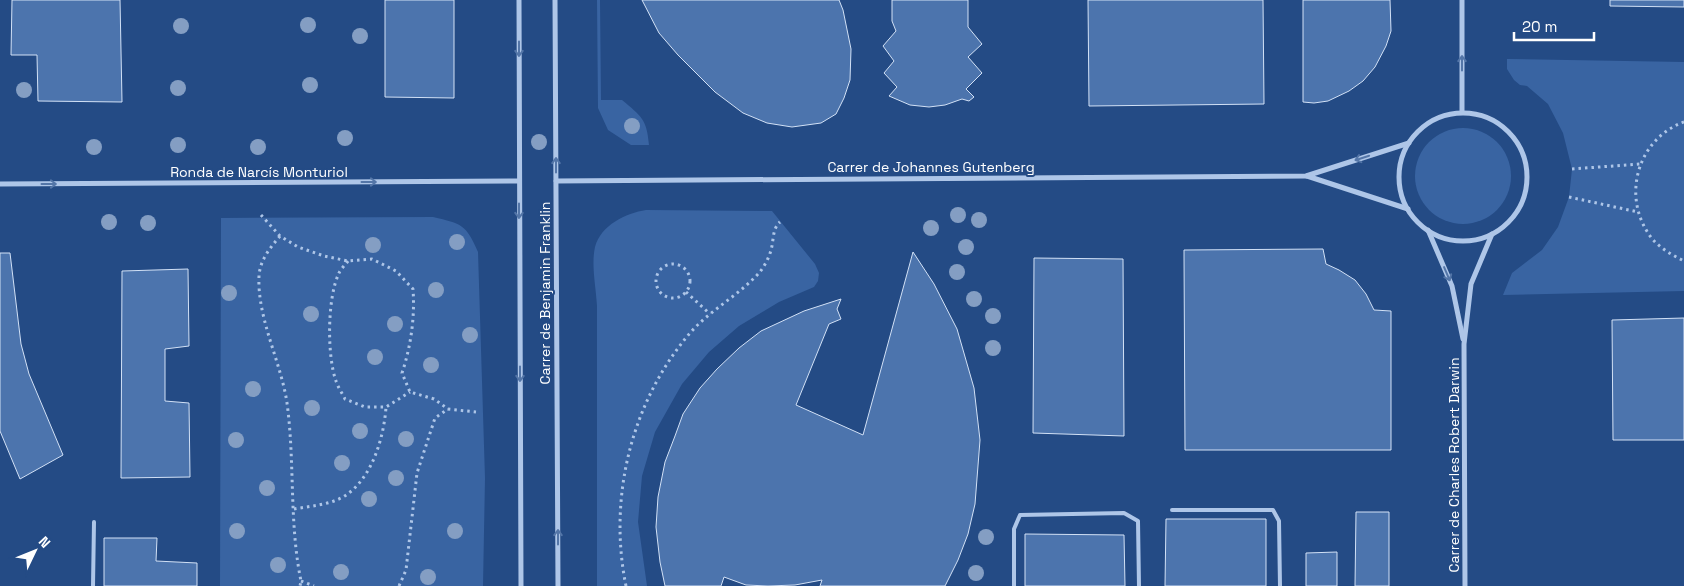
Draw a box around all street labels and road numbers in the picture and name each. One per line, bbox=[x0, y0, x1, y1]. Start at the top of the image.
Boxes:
street label: Carrer de Johannes Gutenberg bbox=[827, 158, 1035, 176]
street label: Ronda de Narcís Monturiol bbox=[170, 163, 348, 181]
street label: Carrer de Benjamin Franklin bbox=[536, 202, 554, 384]
street label: Carrer de Charles Robert Darwin bbox=[1445, 358, 1463, 572]

